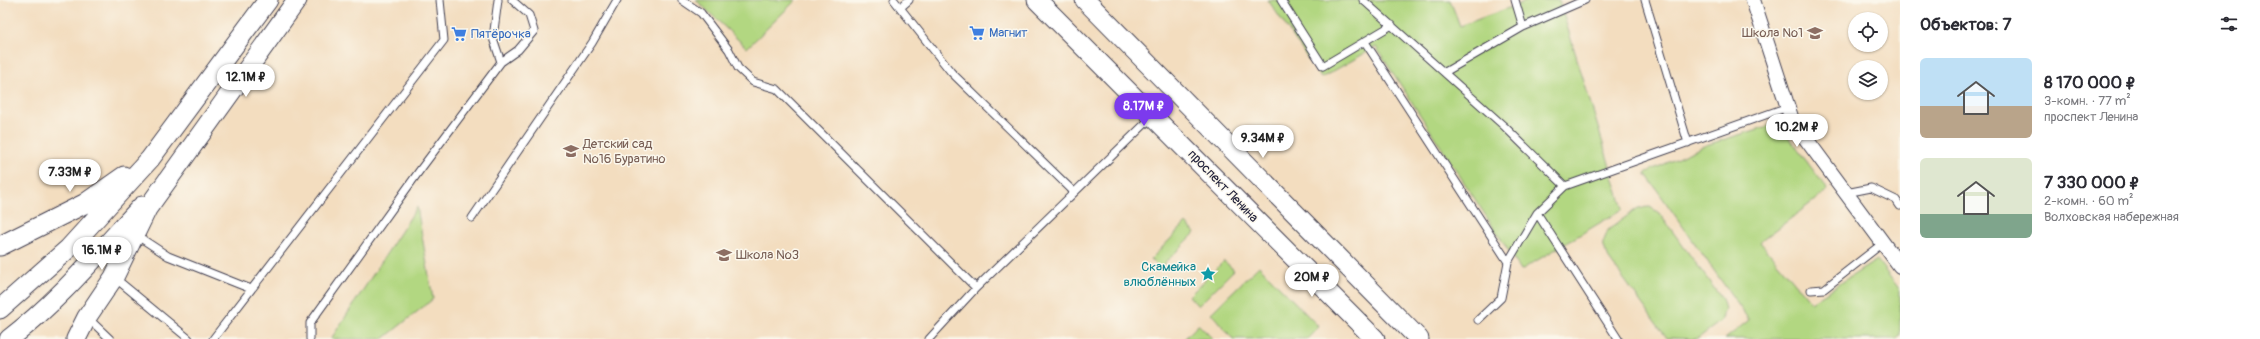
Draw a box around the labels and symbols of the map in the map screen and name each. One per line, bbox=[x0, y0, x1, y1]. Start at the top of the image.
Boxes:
supermarket icon: Магнит bbox=[968, 24, 986, 42]
school or university icon: Школа №1 bbox=[1806, 24, 1824, 42]
supermarket icon: Пятёрочка bbox=[450, 25, 468, 43]
place label: Магнит bbox=[989, 25, 1028, 41]
place label: Школа №1 bbox=[1742, 25, 1803, 41]
place label: Пятёрочка bbox=[471, 26, 531, 42]
pin: 12.1M ₽ bbox=[209, 64, 283, 98]
pin: 8.17M ₽ bbox=[1107, 93, 1181, 127]
pin: 10.2M ₽ bbox=[1760, 114, 1834, 148]
pin: 9.34M ₽ bbox=[1226, 125, 1300, 159]
place label: Детский сад №16 Буратино bbox=[582, 136, 666, 167]
school or university icon: Детский сад №16 Буратино bbox=[562, 142, 580, 160]
street label: проспект Ленина bbox=[1184, 146, 1262, 226]
pin: 7.33M ₽ bbox=[33, 159, 107, 193]
pin: 16.1M ₽ bbox=[65, 237, 139, 271]
school or university icon: Школа №3 bbox=[715, 246, 733, 264]
place label: Школа №3 bbox=[736, 247, 799, 263]
place label: Скамейка влюблённых bbox=[1123, 259, 1196, 290]
pin: 20M ₽ bbox=[1284, 264, 1340, 298]
place icon: Скамейка влюблённых bbox=[1199, 265, 1217, 283]

